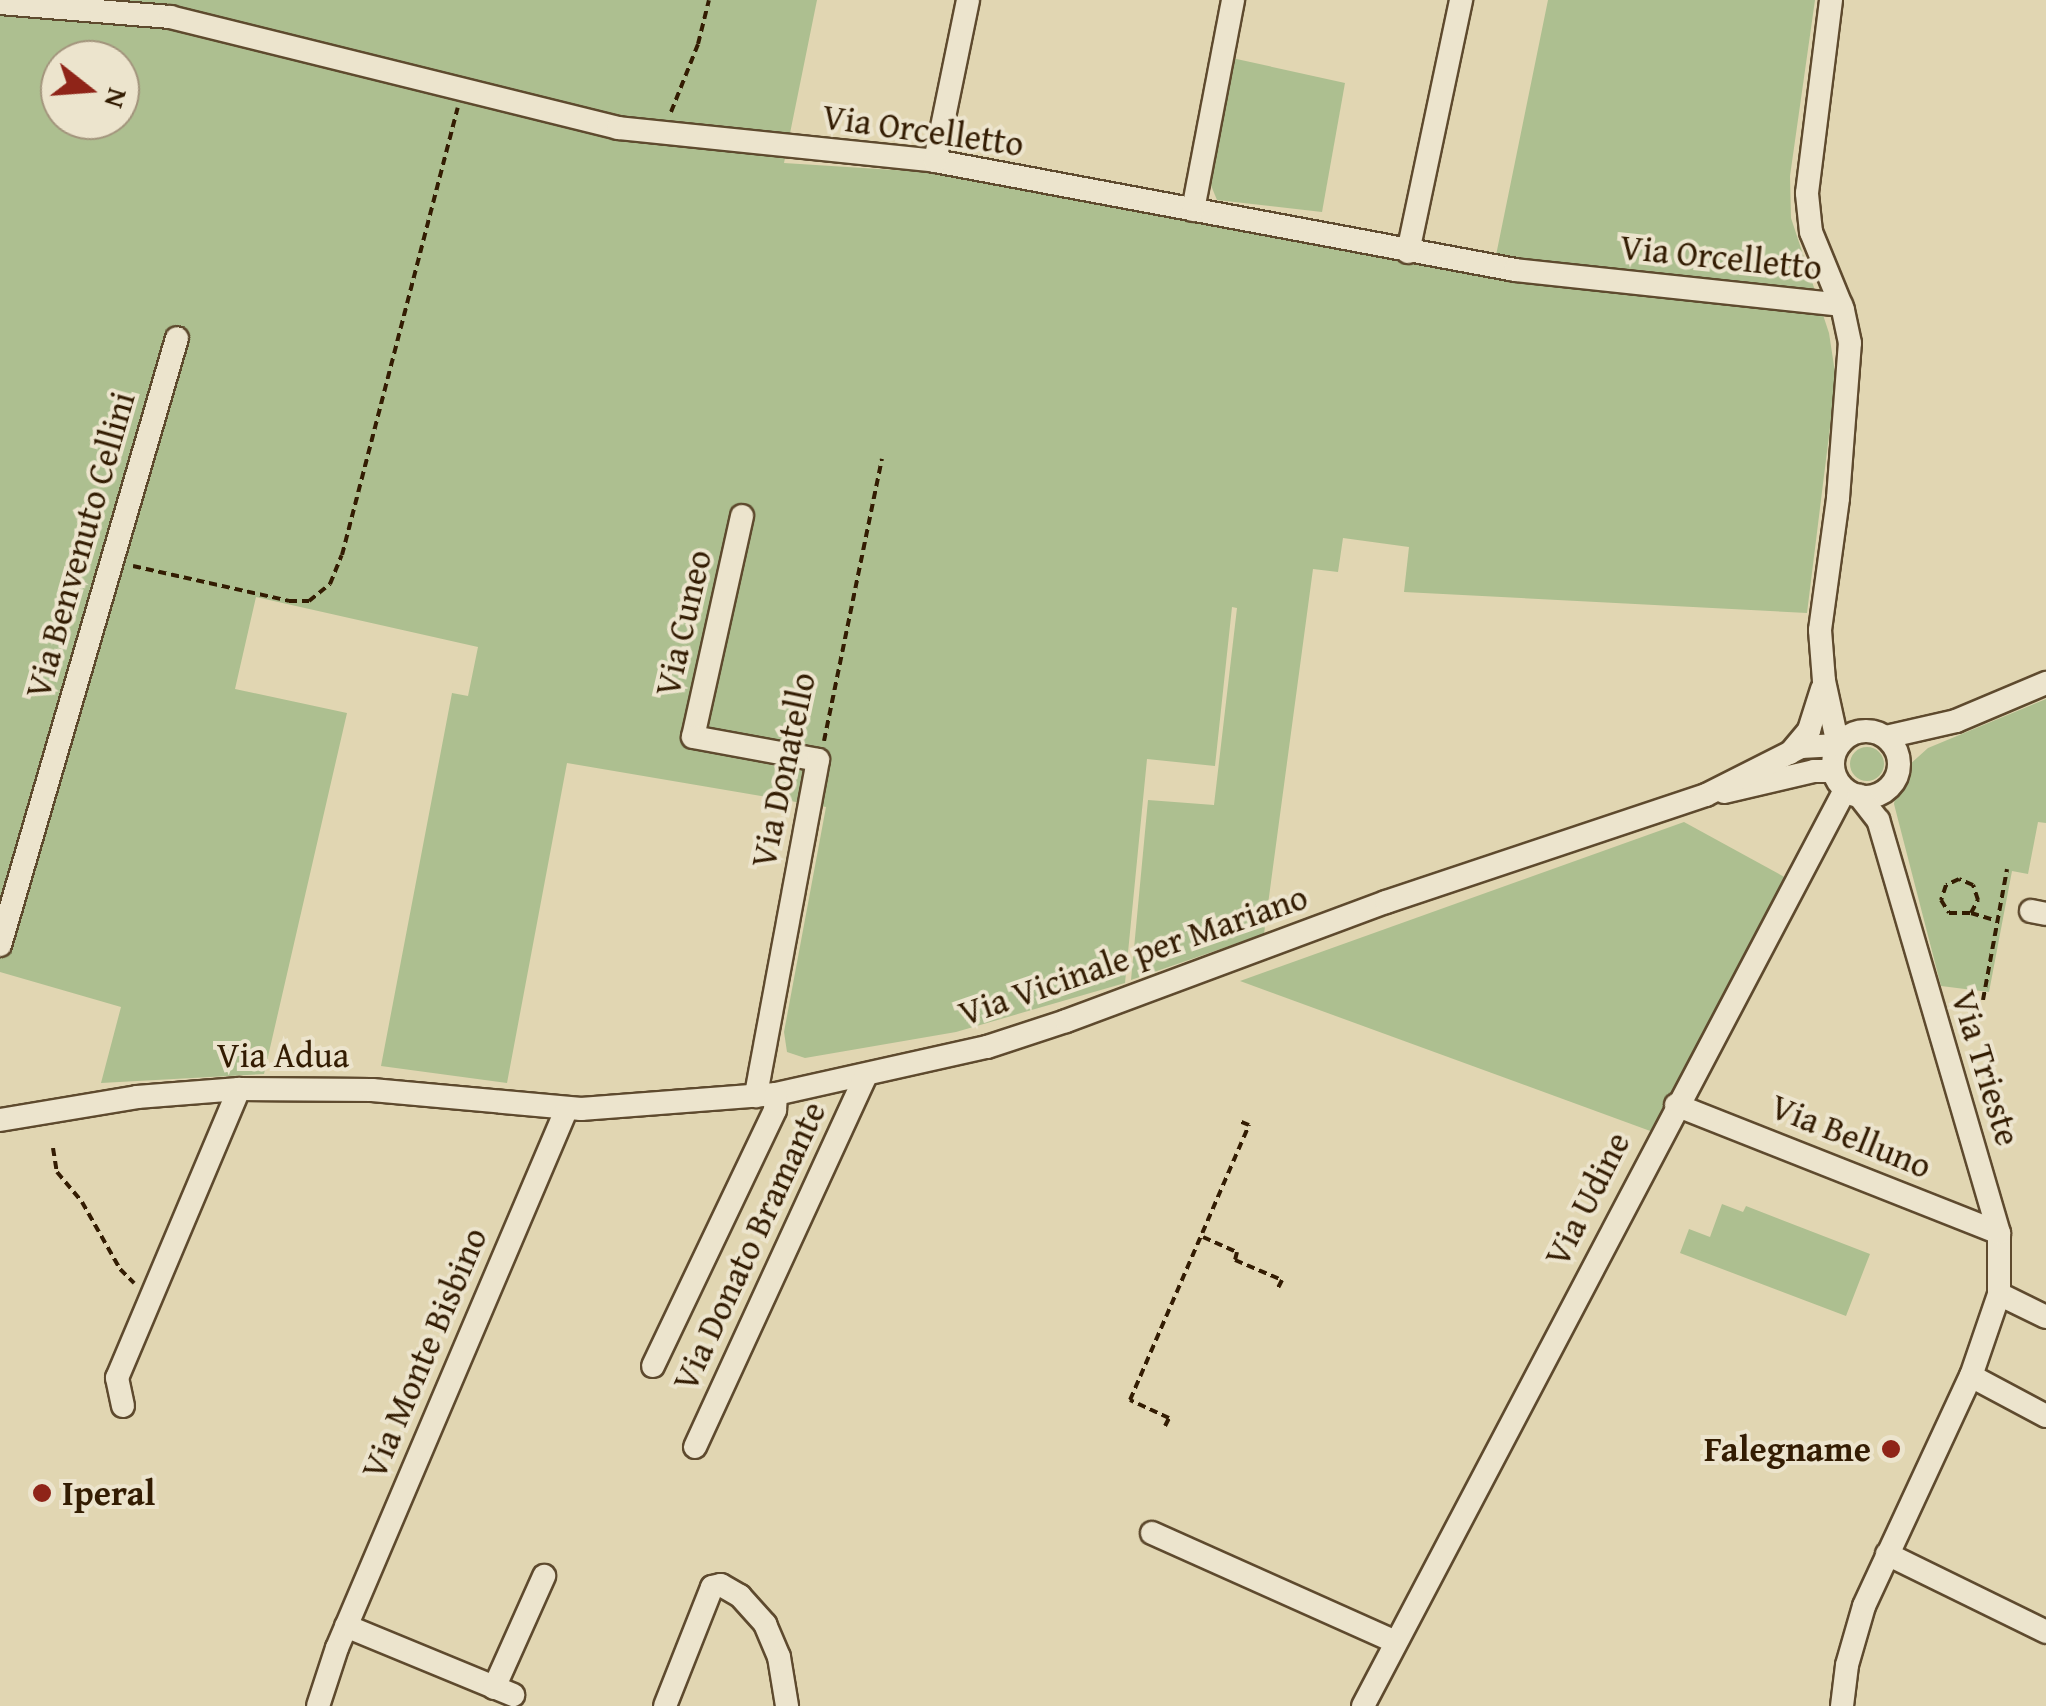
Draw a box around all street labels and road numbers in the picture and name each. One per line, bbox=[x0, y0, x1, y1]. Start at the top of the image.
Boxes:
street label: Via Orcelletto bbox=[820, 95, 1026, 165]
street label: Via Orcelletto bbox=[1618, 226, 1824, 288]
street label: Via Benvenuto Cellini bbox=[16, 387, 144, 703]
street label: Via Cuneo bbox=[646, 546, 720, 700]
street label: Via Donatello bbox=[742, 669, 824, 871]
street label: Via Vicinale per Mariano bbox=[953, 876, 1313, 1034]
street label: Via Trieste bbox=[1943, 985, 2029, 1151]
street label: Via Adua bbox=[217, 1034, 349, 1076]
street label: Via Belluno bbox=[1765, 1085, 1937, 1187]
street label: Via Donato Bramante bbox=[664, 1095, 834, 1397]
street label: Via Udine bbox=[1535, 1125, 1639, 1273]
street label: Via Monte Bisbino bbox=[352, 1221, 496, 1485]

